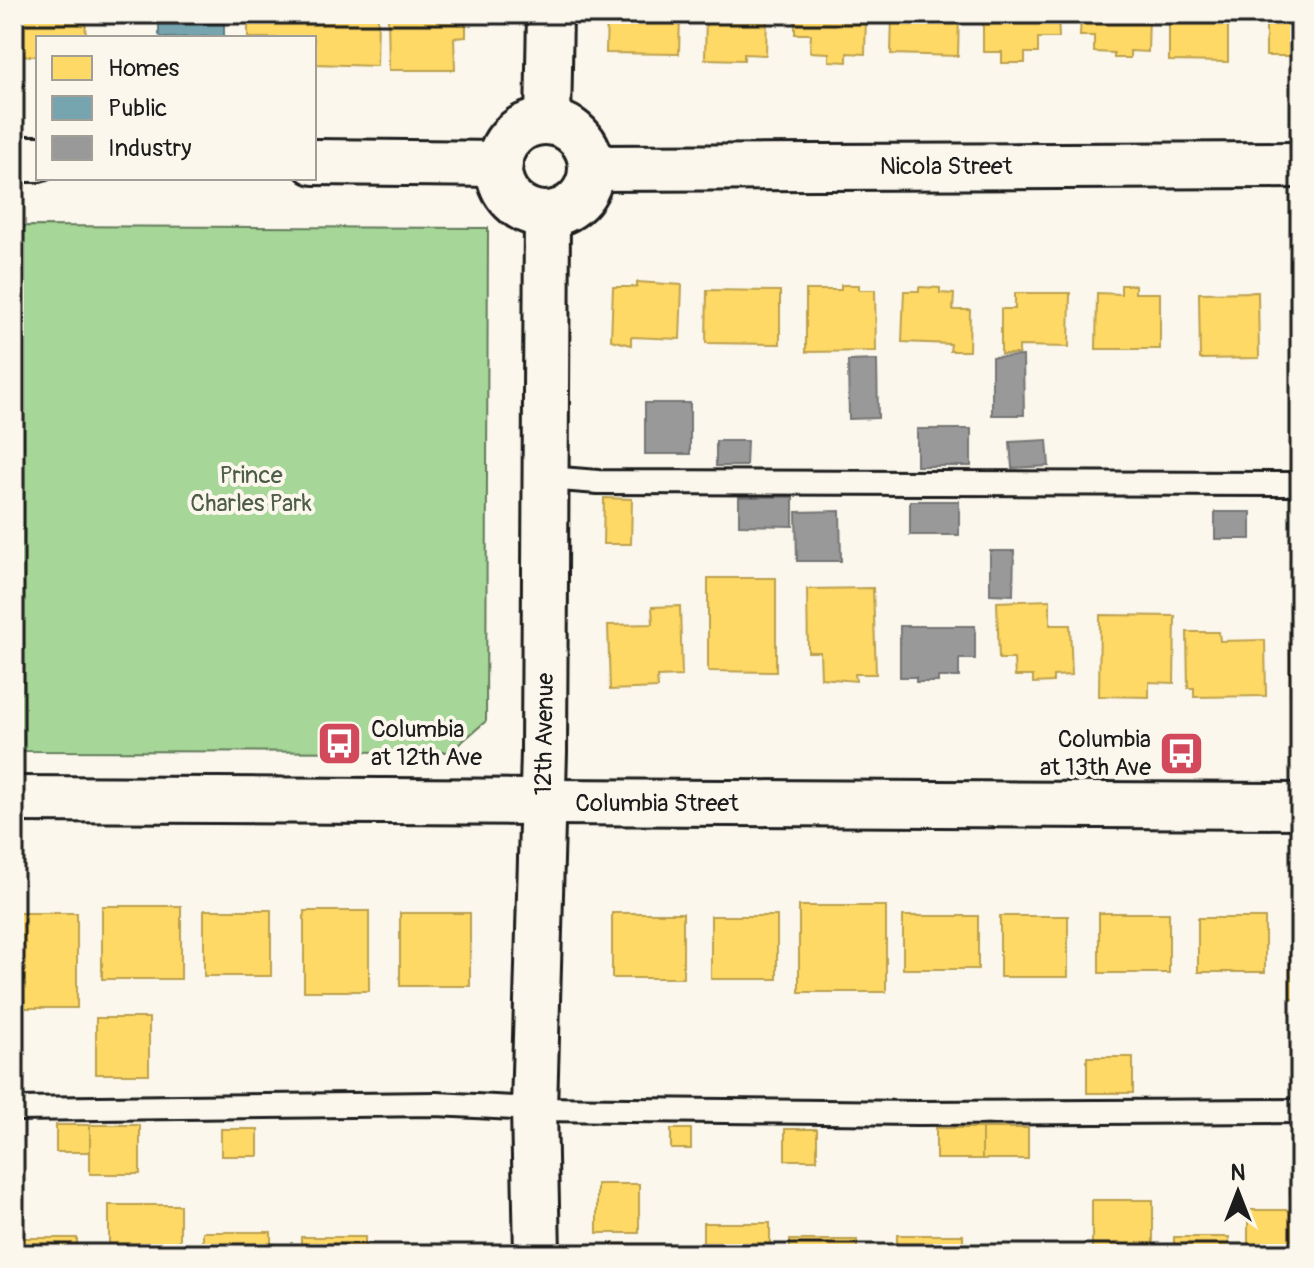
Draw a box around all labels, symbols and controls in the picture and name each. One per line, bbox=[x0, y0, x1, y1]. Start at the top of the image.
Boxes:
legend bbox=[36, 36, 316, 180]
text: Homes bbox=[108, 54, 180, 83]
text: Public bbox=[108, 94, 167, 123]
text: Industry bbox=[108, 134, 191, 163]
street label: Nicola Street bbox=[880, 152, 1013, 181]
park label: Prince Charles Park bbox=[190, 461, 312, 518]
street label: 12th Avenue bbox=[529, 672, 560, 796]
place label: Columbia at 12th Ave bbox=[371, 715, 482, 772]
bus stop icon: Columbia at 12th Ave bbox=[316, 719, 364, 767]
place label: Columbia at 13th Ave bbox=[1040, 725, 1151, 782]
bus stop icon: Columbia at 13th Ave bbox=[1158, 729, 1206, 777]
street label: Columbia Street bbox=[575, 789, 739, 818]
north arrow bbox=[1198, 1152, 1278, 1232]
text: N bbox=[1231, 1159, 1246, 1187]

